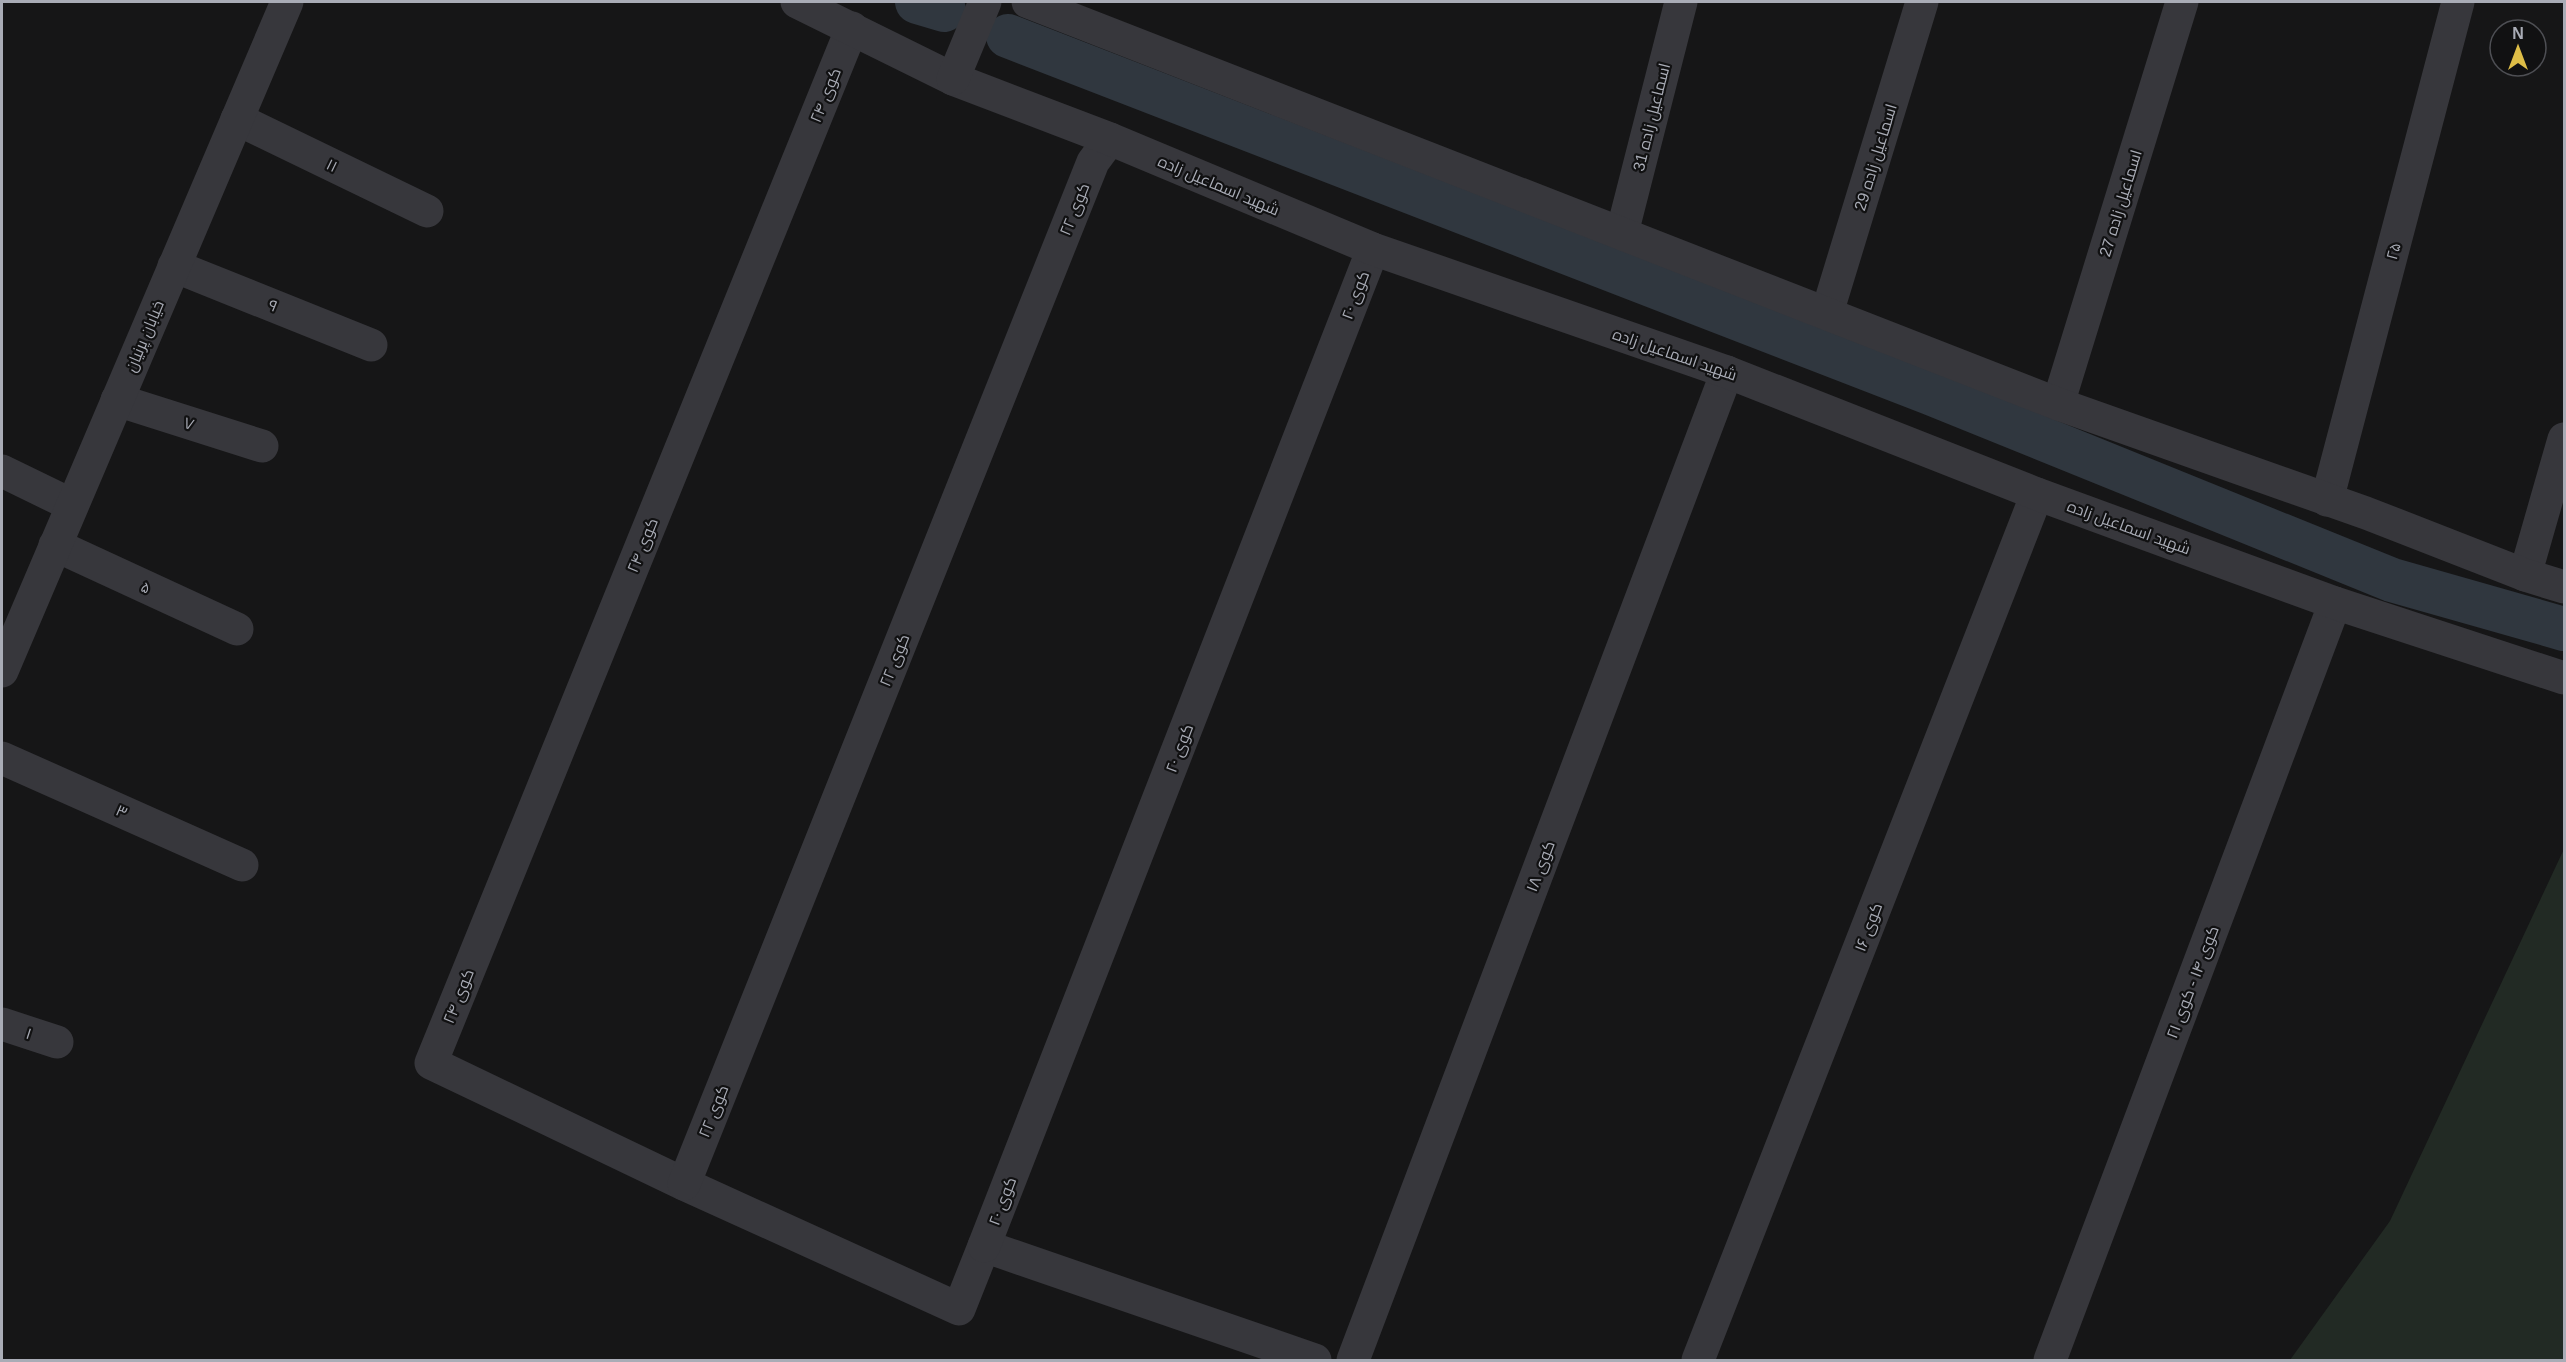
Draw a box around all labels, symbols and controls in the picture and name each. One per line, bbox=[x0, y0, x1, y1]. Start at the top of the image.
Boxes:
north arrow bbox=[2488, 18, 2548, 78]
text: N bbox=[2512, 25, 2524, 42]
street label: اسماعیل زاده 31 bbox=[1630, 61, 1675, 173]
street label: کوی ۲۴ bbox=[807, 66, 846, 126]
street label: اسماعیل زاده 29 bbox=[1851, 102, 1902, 213]
street label: اسماعیل زاده 27 bbox=[2096, 148, 2147, 259]
street label: شهید اسماعیل زاده bbox=[1155, 152, 1282, 221]
street label: ۱۱ bbox=[324, 156, 340, 175]
street label: کوی ۲۲ bbox=[1056, 181, 1094, 239]
street label: ۲۵ bbox=[2383, 241, 2404, 262]
street label: کوی ۲۰ bbox=[1338, 269, 1374, 323]
street label: ۹ bbox=[266, 296, 280, 315]
street label: خیابان پرنیان bbox=[122, 298, 170, 376]
street label: شهید اسماعیل زاده bbox=[1610, 325, 1739, 386]
street label: ۷ bbox=[181, 414, 196, 433]
street label: شهید اسماعیل زاده bbox=[2064, 497, 2193, 560]
street label: کوی ۲۴ bbox=[624, 516, 663, 576]
street label: ۵ bbox=[138, 578, 153, 597]
street label: کوی ۲۲ bbox=[876, 632, 914, 690]
street label: کوی ۲۰ bbox=[1162, 722, 1198, 776]
street label: ۳ bbox=[113, 801, 130, 821]
street label: کوی ۱۸ bbox=[1523, 838, 1560, 895]
street label: کوی ۱۶ bbox=[1851, 901, 1887, 955]
street label: کوی ۱۴ - کوی ۲۱ bbox=[2163, 923, 2224, 1042]
street label: کوی ۲۴ bbox=[440, 967, 479, 1027]
street label: ۱ bbox=[24, 1025, 34, 1042]
street label: کوی ۲۲ bbox=[695, 1083, 733, 1141]
street label: کوی ۲۰ bbox=[985, 1175, 1021, 1229]

